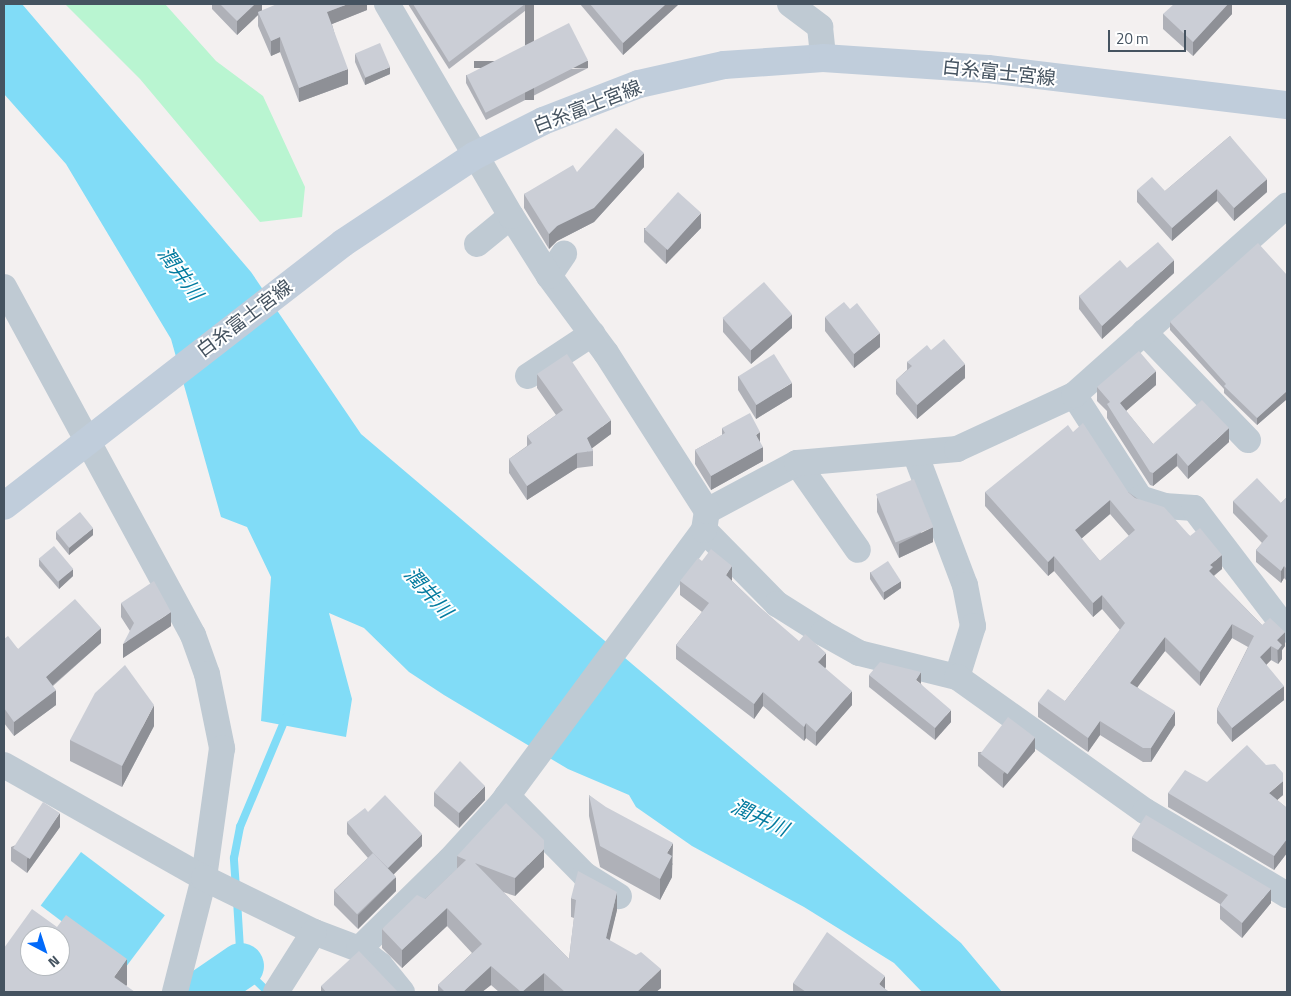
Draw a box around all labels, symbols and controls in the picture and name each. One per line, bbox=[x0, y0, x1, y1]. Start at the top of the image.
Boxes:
scale bar bbox=[1111, 20, 1188, 52]
text: 20 m bbox=[1116, 27, 1149, 50]
street label: 白糸富士宮線 bbox=[941, 55, 1057, 89]
street label: 白糸富士宮線 bbox=[530, 75, 644, 137]
water label: 潤井川 bbox=[154, 242, 208, 304]
street label: 白糸富士宮線 bbox=[192, 275, 296, 361]
water label: 潤井川 bbox=[400, 562, 458, 622]
water label: 潤井川 bbox=[728, 793, 792, 841]
north arrow bbox=[20, 926, 70, 976]
text: N bbox=[44, 951, 65, 973]

